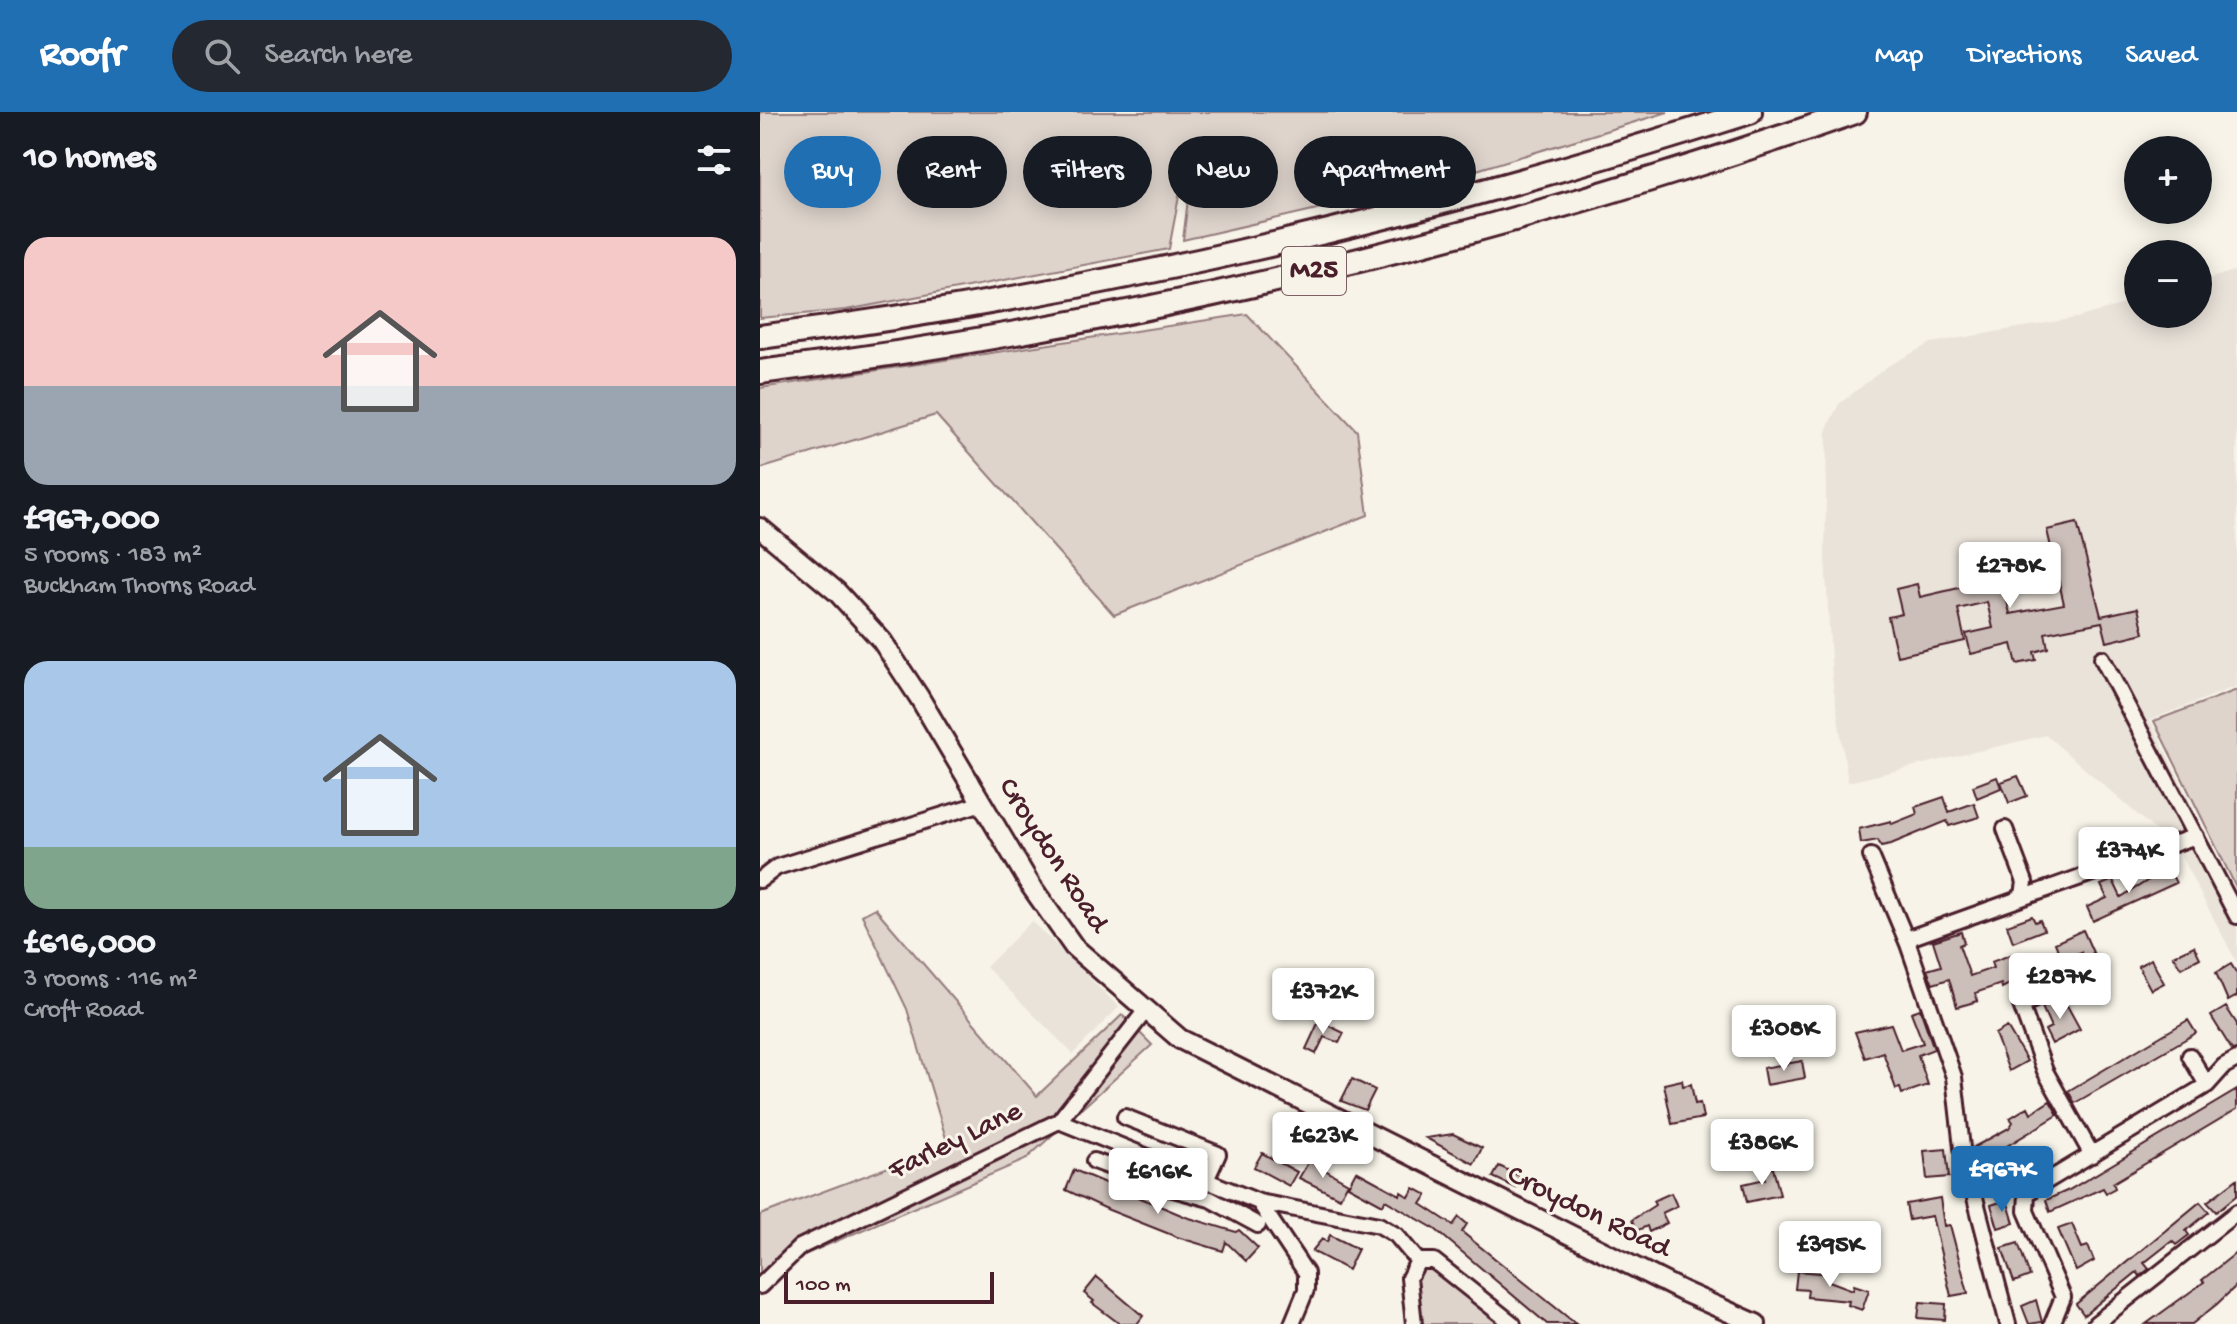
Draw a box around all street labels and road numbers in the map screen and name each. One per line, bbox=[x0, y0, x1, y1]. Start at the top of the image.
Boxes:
road number: M25 bbox=[1282, 247, 1346, 295]
street label: Croydon Road bbox=[989, 772, 1116, 942]
street label: Farley Lane bbox=[883, 1094, 1029, 1190]
street label: Croydon Road bbox=[1501, 1158, 1678, 1269]

